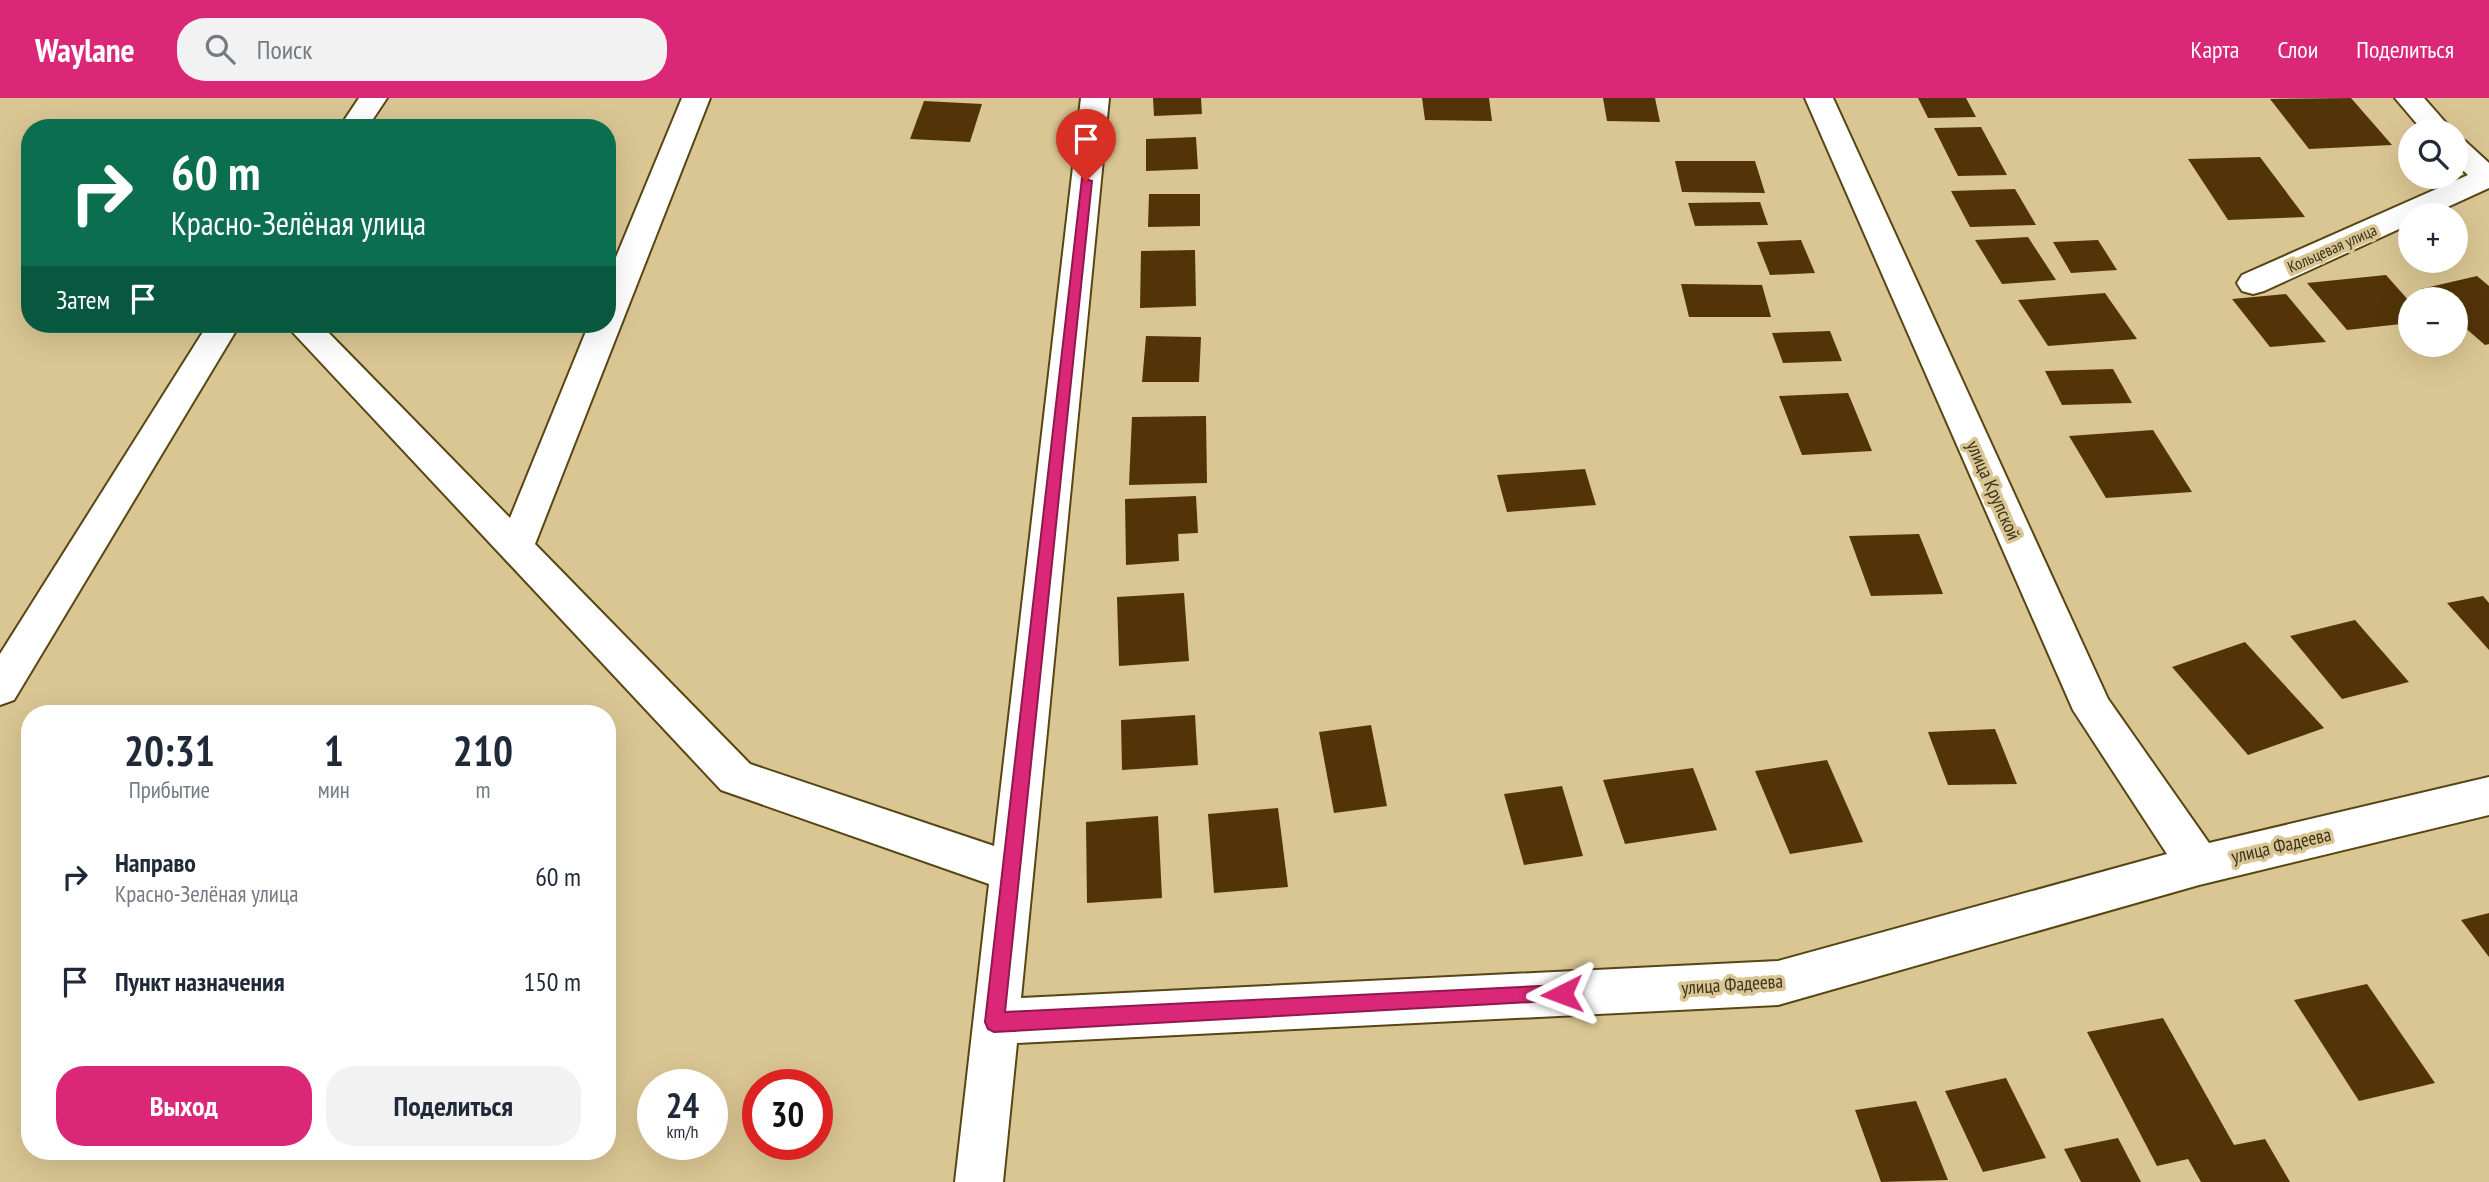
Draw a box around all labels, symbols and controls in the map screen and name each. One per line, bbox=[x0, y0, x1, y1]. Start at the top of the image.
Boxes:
search box bbox=[177, 18, 667, 81]
text: Waylane bbox=[35, 28, 135, 71]
icon: search bbox=[201, 30, 239, 68]
text: Поиск bbox=[257, 33, 312, 66]
text: Карта bbox=[2191, 34, 2239, 65]
text: Слои bbox=[2277, 34, 2318, 65]
text: Поделиться bbox=[2356, 34, 2454, 65]
pin bbox=[1056, 109, 1116, 181]
map controls bbox=[2398, 119, 2468, 357]
button: search bbox=[2398, 119, 2468, 189]
icon: arrive bbox=[1067, 120, 1105, 158]
text: 60 m bbox=[171, 140, 260, 204]
icon: right bbox=[56, 147, 147, 238]
text: Красно-Зелёная улица bbox=[171, 202, 426, 244]
button: + bbox=[2398, 203, 2468, 273]
street label: Кольцевая улица bbox=[2284, 219, 2380, 277]
icon: arrive bbox=[124, 280, 162, 318]
text: Затем bbox=[56, 283, 110, 316]
button: − bbox=[2398, 287, 2468, 357]
street label: улица Крупской bbox=[1961, 437, 2027, 543]
text: 20:31 bbox=[124, 723, 215, 778]
text: 1 bbox=[324, 723, 344, 778]
text: 210 bbox=[453, 723, 513, 778]
text: Прибытие bbox=[129, 775, 210, 804]
text: мин bbox=[318, 775, 350, 804]
text: m bbox=[475, 775, 490, 804]
street label: улица Фадеева bbox=[2229, 822, 2333, 868]
text: Направо bbox=[115, 846, 196, 879]
icon: right bbox=[56, 858, 94, 896]
text: 60 m bbox=[535, 860, 581, 893]
text: Красно-Зелёная улица bbox=[115, 879, 298, 908]
position arrow bbox=[1525, 957, 1599, 1031]
icon: arrive bbox=[56, 963, 94, 1001]
text: Пункт назначения bbox=[115, 965, 285, 998]
text: 150 m bbox=[523, 965, 581, 998]
street label: улица Фадеева bbox=[1680, 968, 1784, 1000]
button: Выход bbox=[56, 1066, 312, 1146]
button: Поделиться bbox=[326, 1066, 581, 1146]
speed limit sign: 30 bbox=[742, 1069, 833, 1160]
text: 24 bbox=[666, 1082, 699, 1128]
text: km/h bbox=[667, 1120, 698, 1143]

